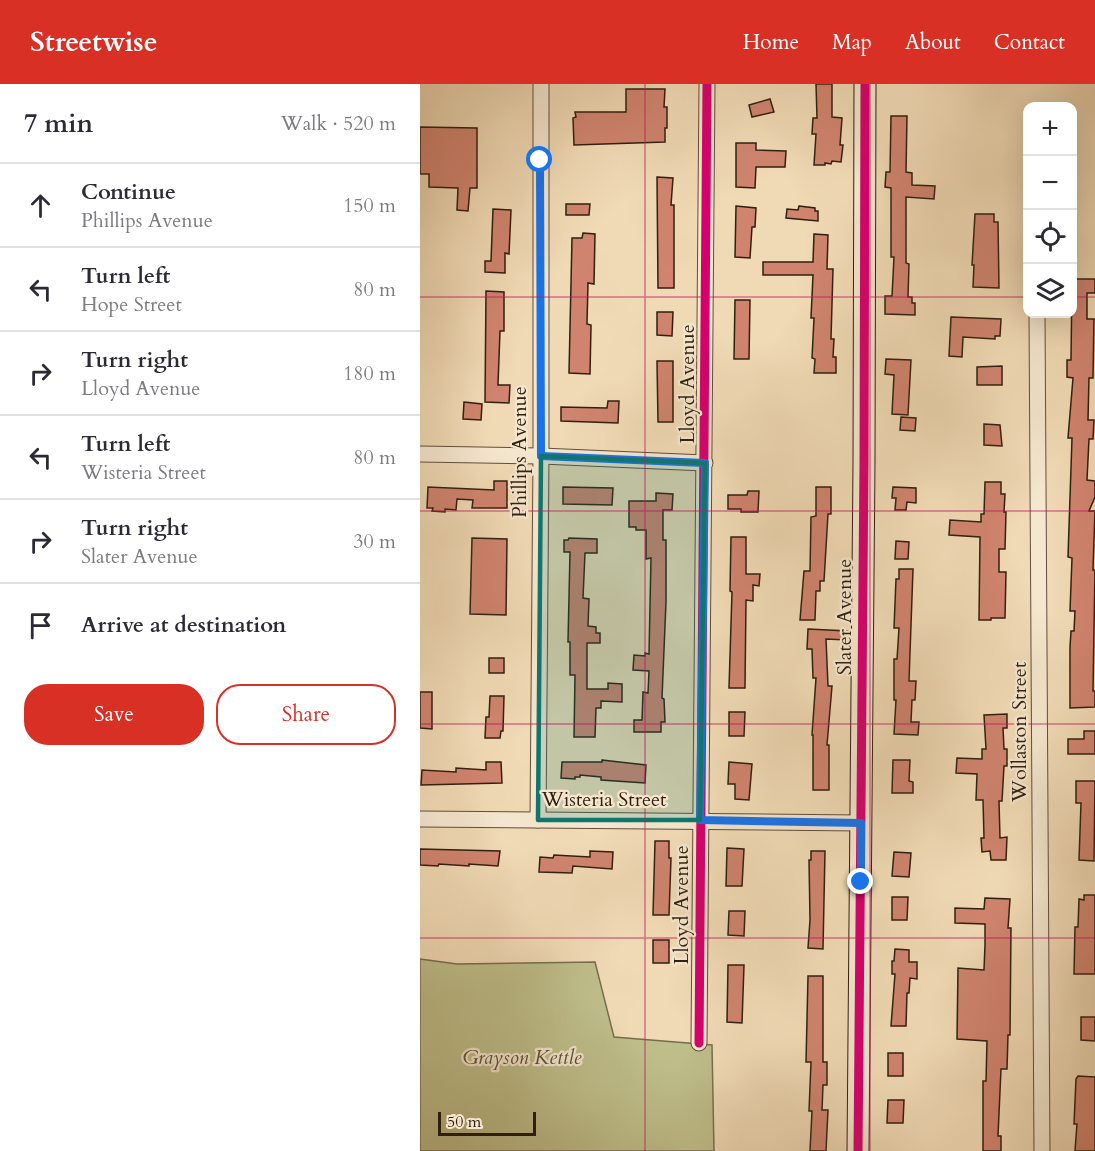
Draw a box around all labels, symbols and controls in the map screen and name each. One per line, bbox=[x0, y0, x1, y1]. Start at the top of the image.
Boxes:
text: Streetwise bbox=[30, 23, 158, 61]
text: Home bbox=[743, 28, 799, 57]
text: Map bbox=[832, 28, 872, 57]
text: About bbox=[905, 28, 961, 57]
text: Contact bbox=[994, 28, 1065, 57]
map controls bbox=[1023, 102, 1077, 318]
button: + bbox=[1023, 102, 1077, 156]
text: 7 min bbox=[24, 106, 93, 141]
text: Walk · 520 m bbox=[281, 110, 396, 137]
route start bbox=[526, 146, 552, 172]
button: − bbox=[1023, 156, 1077, 210]
text: Continue bbox=[81, 177, 176, 207]
icon: ahead bbox=[24, 189, 57, 222]
text: 150 m bbox=[343, 192, 396, 219]
text: Phillips Avenue bbox=[81, 207, 213, 234]
button: locate bbox=[1023, 210, 1077, 264]
text: Turn left bbox=[81, 261, 170, 291]
button: layers bbox=[1023, 264, 1077, 318]
icon: left bbox=[24, 273, 57, 306]
text: 80 m bbox=[353, 276, 396, 303]
text: Hope Street bbox=[81, 291, 182, 318]
street label: Lloyd Avenue bbox=[674, 324, 701, 444]
text: Turn right bbox=[81, 345, 188, 375]
icon: right bbox=[24, 357, 57, 390]
text: 180 m bbox=[343, 360, 396, 387]
text: Lloyd Avenue bbox=[81, 375, 200, 402]
street label: Phillips Avenue bbox=[506, 386, 533, 518]
text: Turn left bbox=[81, 429, 170, 459]
icon: left bbox=[24, 441, 57, 474]
text: 80 m bbox=[353, 444, 396, 471]
text: Wisteria Street bbox=[81, 459, 206, 486]
text: Turn right bbox=[81, 513, 188, 543]
icon: right bbox=[24, 525, 57, 558]
text: 30 m bbox=[353, 528, 396, 555]
text: Slater Avenue bbox=[81, 543, 198, 570]
street label: Slater Avenue bbox=[831, 559, 858, 675]
icon: arrive bbox=[24, 609, 57, 642]
text: Arrive at destination bbox=[81, 610, 286, 640]
street label: Wollaston Street bbox=[1006, 661, 1033, 803]
button: Save bbox=[24, 684, 204, 745]
button: Share bbox=[216, 684, 396, 745]
street label: Wisteria Street bbox=[541, 786, 667, 813]
street label: Lloyd Avenue bbox=[668, 845, 695, 965]
route end bbox=[847, 868, 873, 894]
park label: Grayson Kettle bbox=[462, 1044, 582, 1071]
scale bar bbox=[438, 1109, 536, 1136]
text: 50 m bbox=[447, 1111, 481, 1133]

